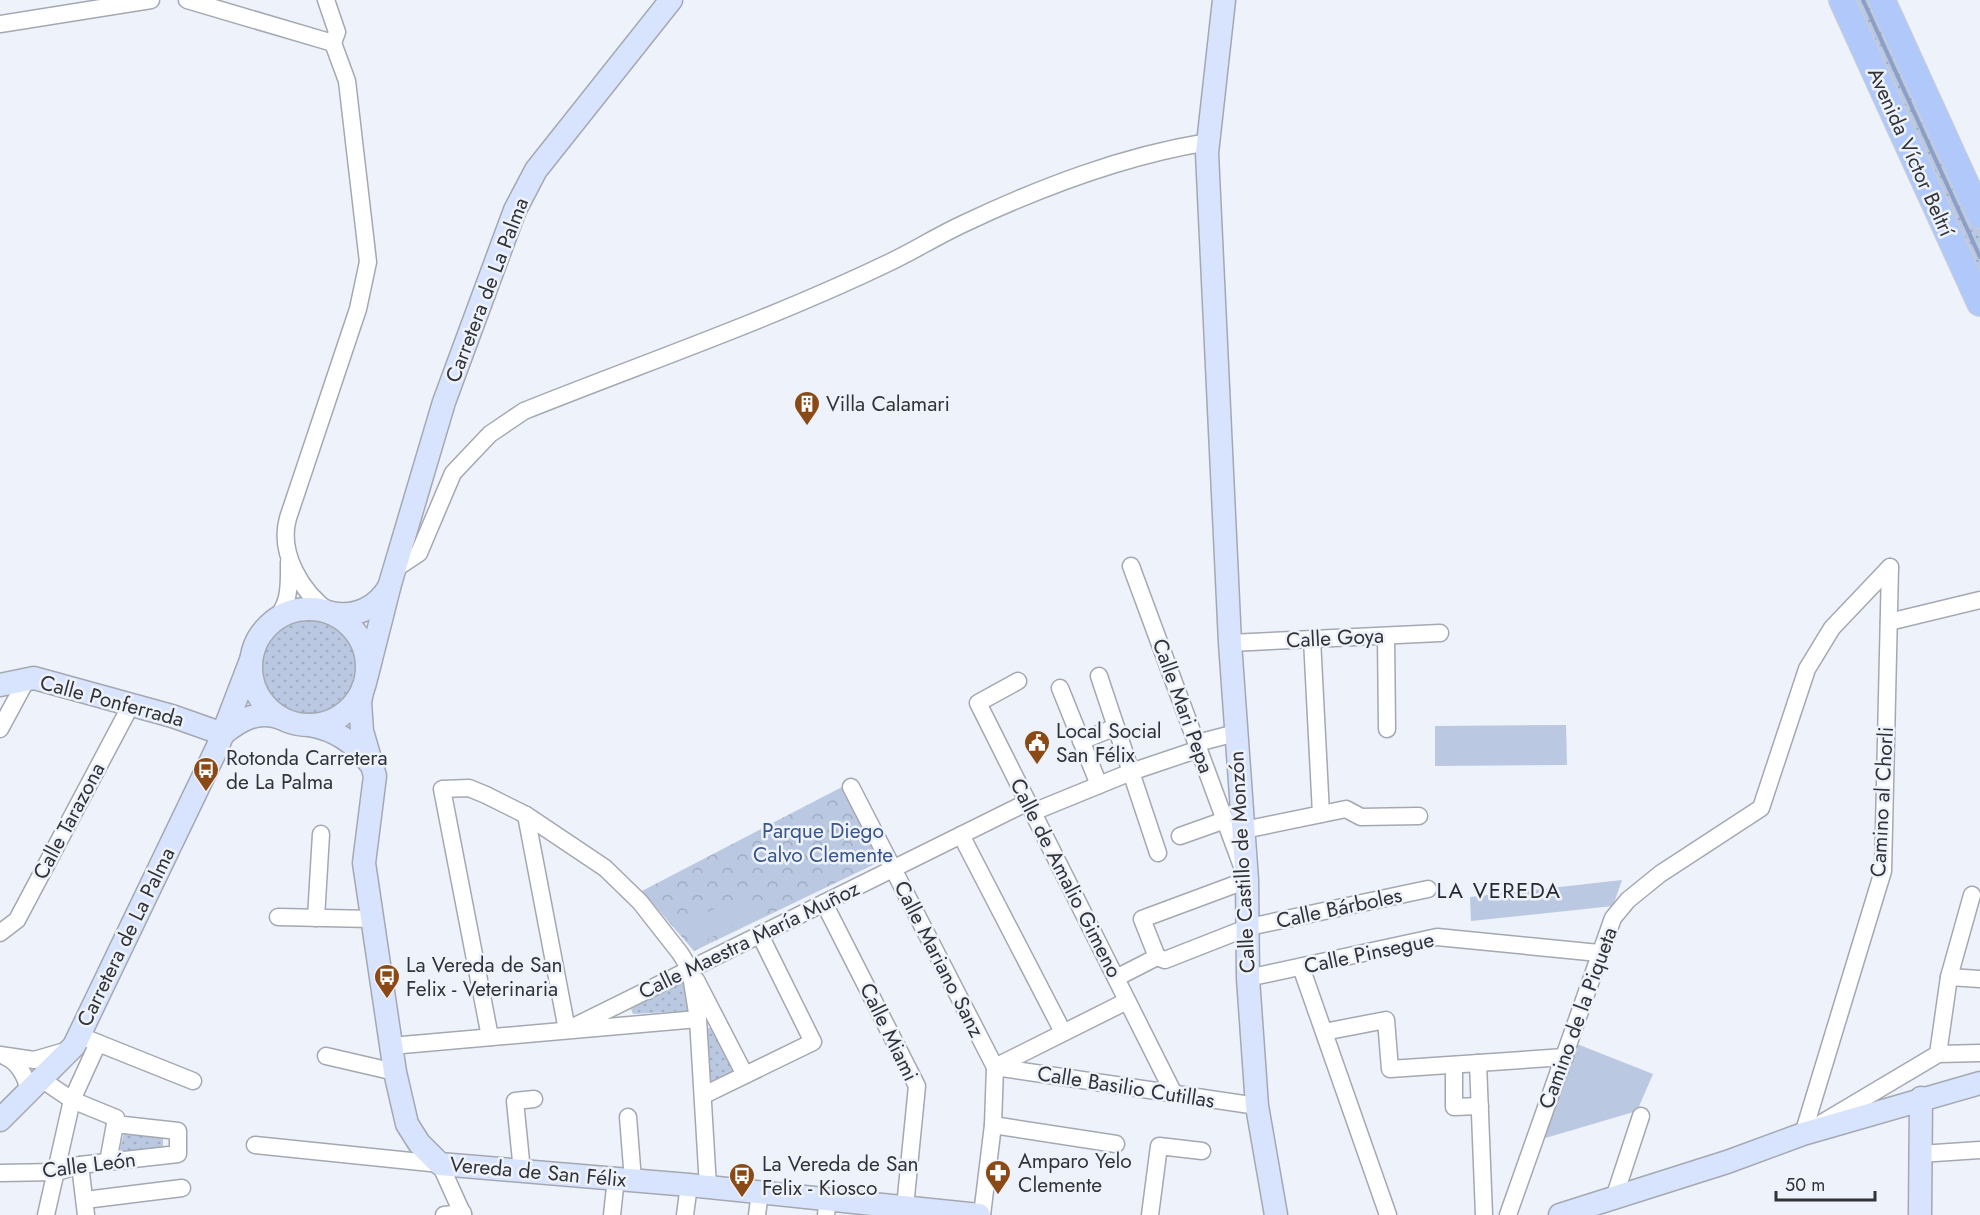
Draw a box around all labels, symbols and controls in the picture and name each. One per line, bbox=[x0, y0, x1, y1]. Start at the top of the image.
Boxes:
street label: Avenida Víctor Beltrí bbox=[1860, 63, 1962, 243]
street label: Carretera de La Palma bbox=[438, 193, 536, 387]
building icon: Villa Calamari bbox=[792, 389, 822, 427]
place label: Villa Calamari bbox=[826, 389, 950, 419]
street label: Calle Goya bbox=[1285, 620, 1385, 656]
street label: Calle Mari Pepa bbox=[1145, 635, 1221, 777]
street label: Calle Ponferrada bbox=[37, 667, 187, 735]
place label: Local Social San Félix bbox=[1056, 716, 1162, 770]
street label: Camino al Chorli bbox=[1863, 726, 1901, 878]
public building icon: Local Social San Félix bbox=[1022, 728, 1052, 766]
place label: Rotonda Carretera de La Palma bbox=[226, 743, 388, 797]
street label: Calle Castillo de Monzón bbox=[1221, 750, 1263, 974]
bus stop icon: Rotonda Carretera de La Palma bbox=[191, 755, 221, 793]
street label: Calle Tarazona bbox=[26, 757, 112, 885]
street label: Calle de Amalio Gimeno bbox=[1003, 773, 1129, 983]
park label: Parque Diego Calvo Clemente bbox=[753, 816, 893, 870]
street label: Carretera de La Palma bbox=[70, 842, 182, 1032]
street label: Calle Maestra María Muñoz bbox=[634, 873, 865, 1007]
district label: LA VEREDA bbox=[1436, 874, 1562, 906]
street label: Calle Mariano Sanz bbox=[887, 875, 992, 1043]
street label: Calle Bárboles bbox=[1273, 880, 1405, 936]
street label: Camino de la Piqueta bbox=[1531, 923, 1625, 1113]
street label: Calle Pinsegue bbox=[1301, 925, 1437, 981]
place label: La Vereda de San Felix - Veterinaria bbox=[406, 950, 563, 1004]
bus stop icon: La Vereda de San Felix - Veterinaria bbox=[372, 962, 402, 1000]
street label: Calle Miami bbox=[852, 978, 926, 1086]
street label: Calle Basilio Cutillas bbox=[1035, 1058, 1217, 1116]
street label: Calle León bbox=[41, 1144, 137, 1186]
place label: Amparo Yelo Clemente bbox=[1018, 1146, 1132, 1200]
street label: Vereda de San Félix bbox=[449, 1149, 628, 1195]
place label: La Vereda de San Felix - Kiosco bbox=[762, 1149, 919, 1203]
pharmacy icon: Amparo Yelo Clemente bbox=[983, 1158, 1013, 1196]
bus stop icon: La Vereda de San Felix - Kiosco bbox=[727, 1161, 757, 1199]
scale bar bbox=[1776, 1164, 1875, 1202]
text: 50 m bbox=[1785, 1172, 1825, 1198]

